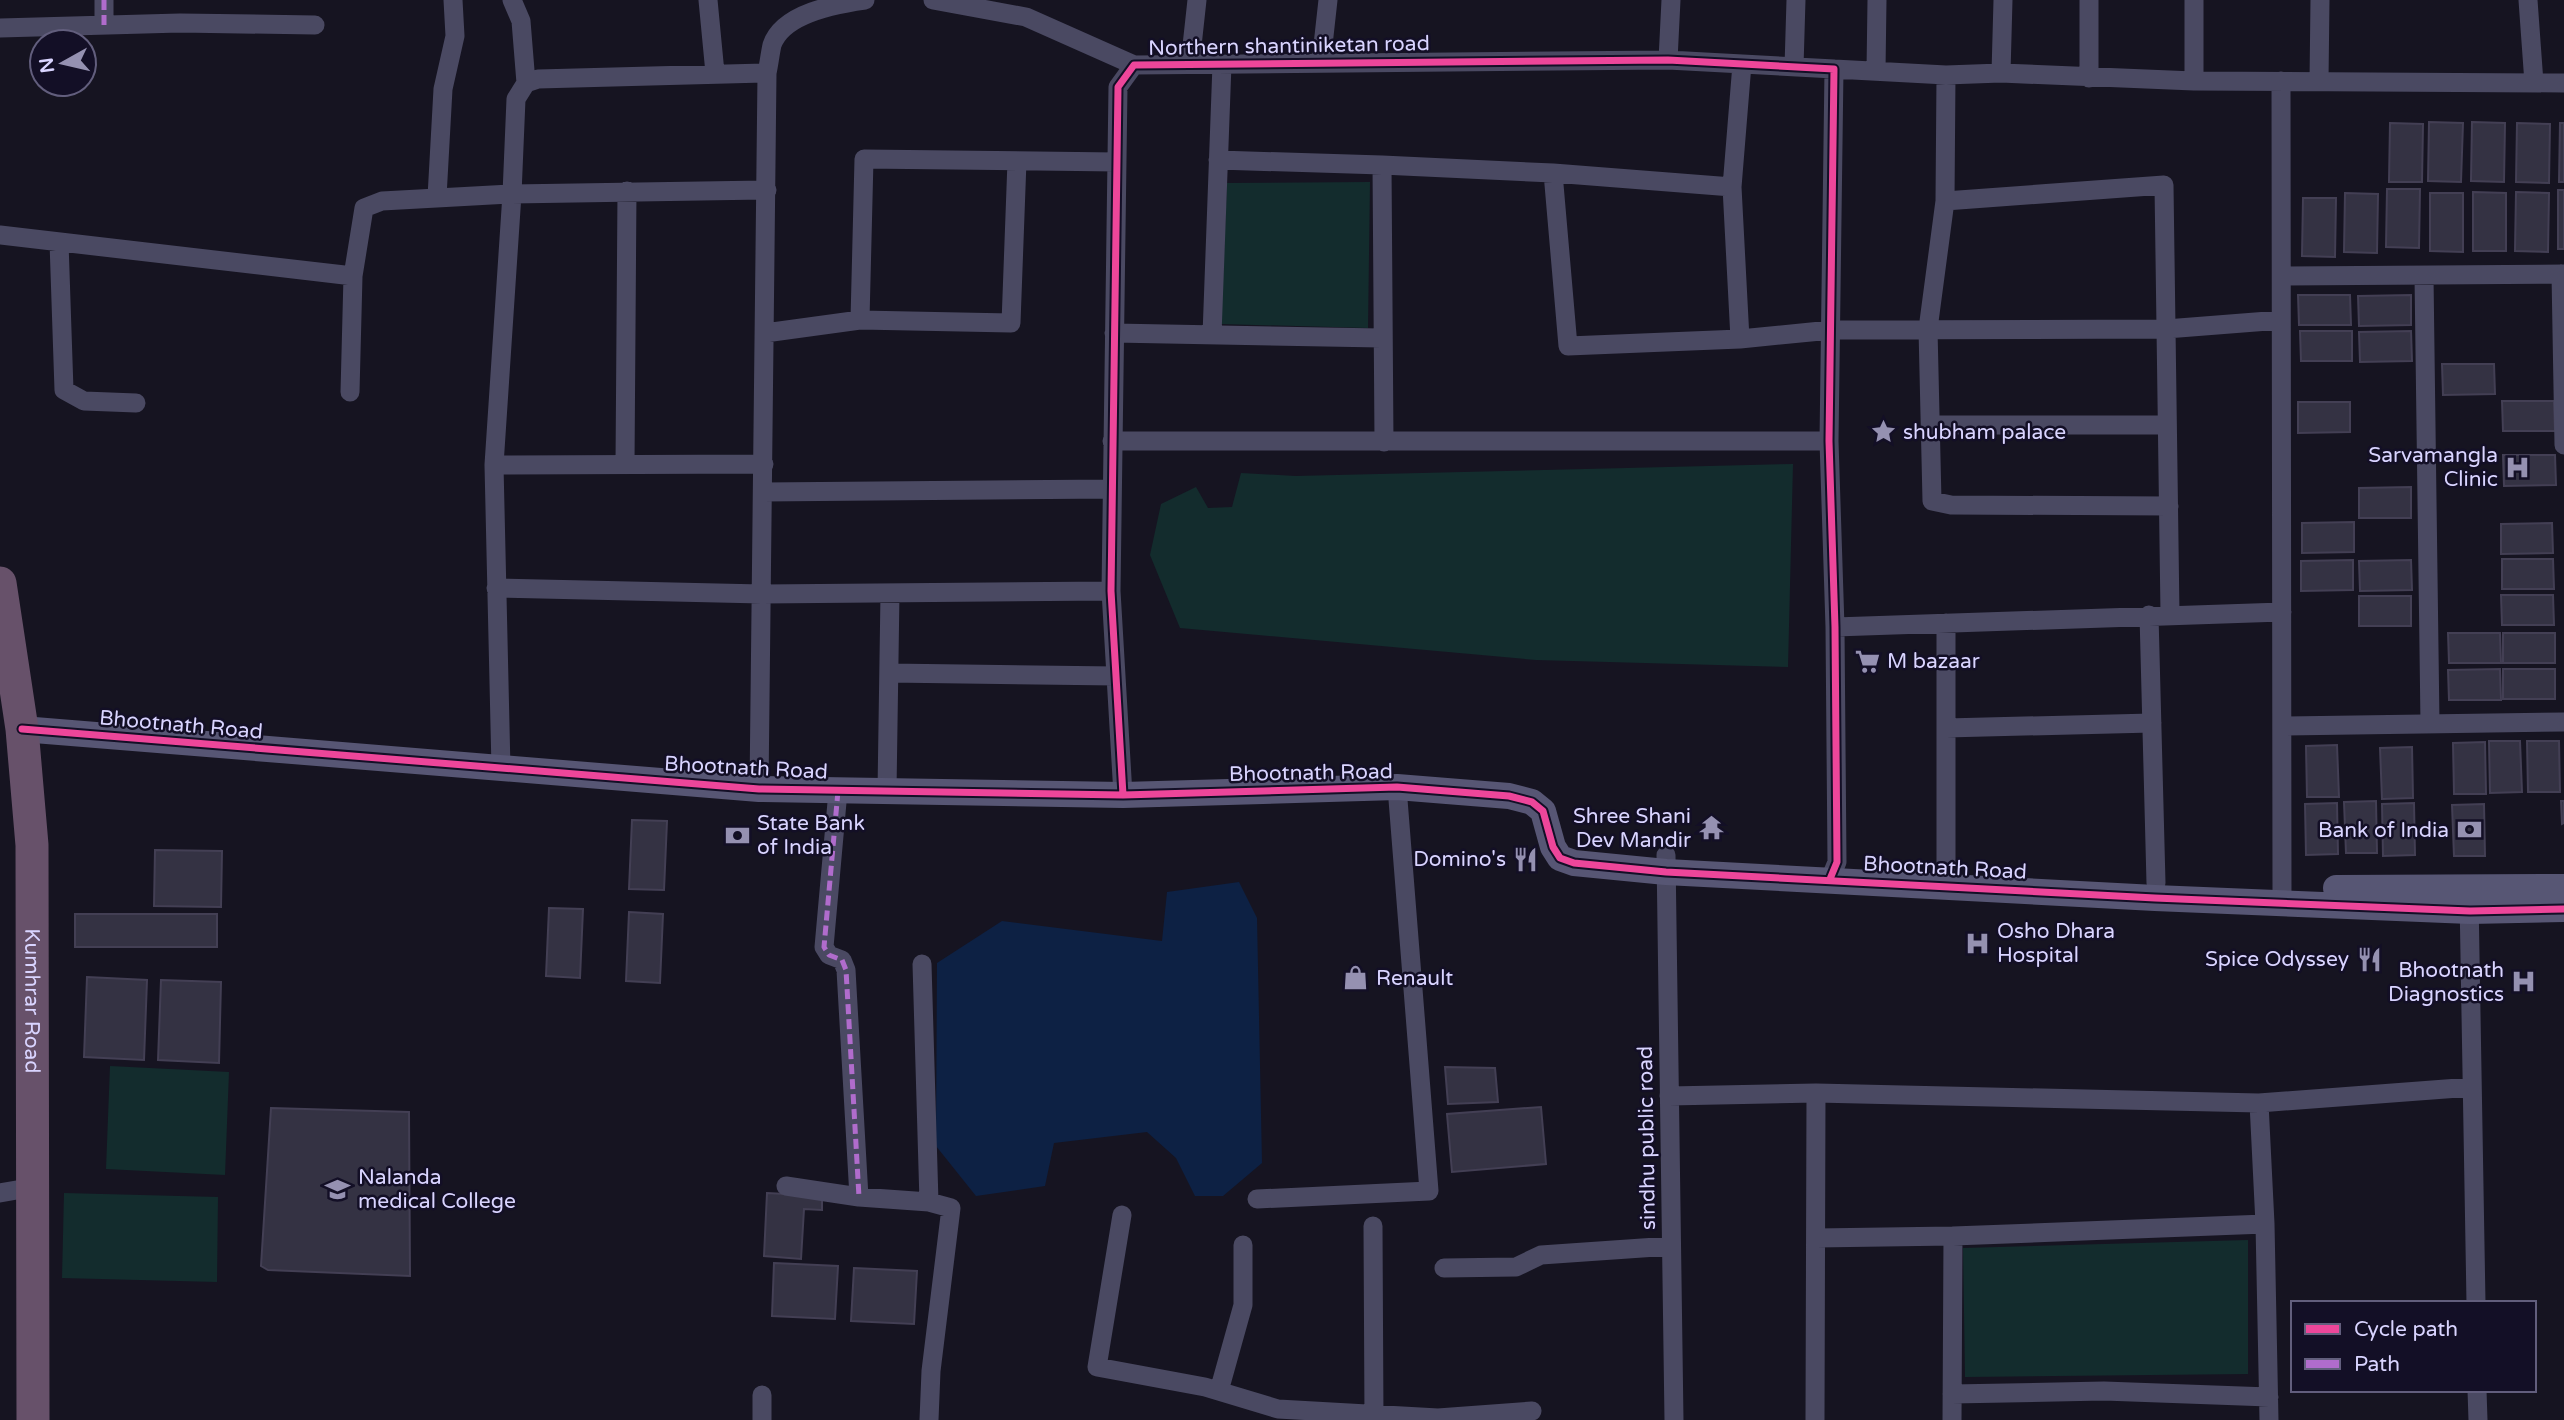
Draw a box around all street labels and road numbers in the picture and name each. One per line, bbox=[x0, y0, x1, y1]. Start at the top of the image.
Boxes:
street label: Northern shantiniketan road bbox=[1148, 31, 1430, 61]
street label: Bhootnath Road bbox=[98, 705, 264, 745]
street label: Bhootnath Road bbox=[663, 751, 829, 785]
street label: Bhootnath Road bbox=[1229, 759, 1393, 787]
street label: Bhootnath Road bbox=[1862, 851, 2028, 885]
street label: Kumhrar Road bbox=[20, 928, 45, 1074]
street label: sindhu public road bbox=[1633, 1046, 1661, 1230]

